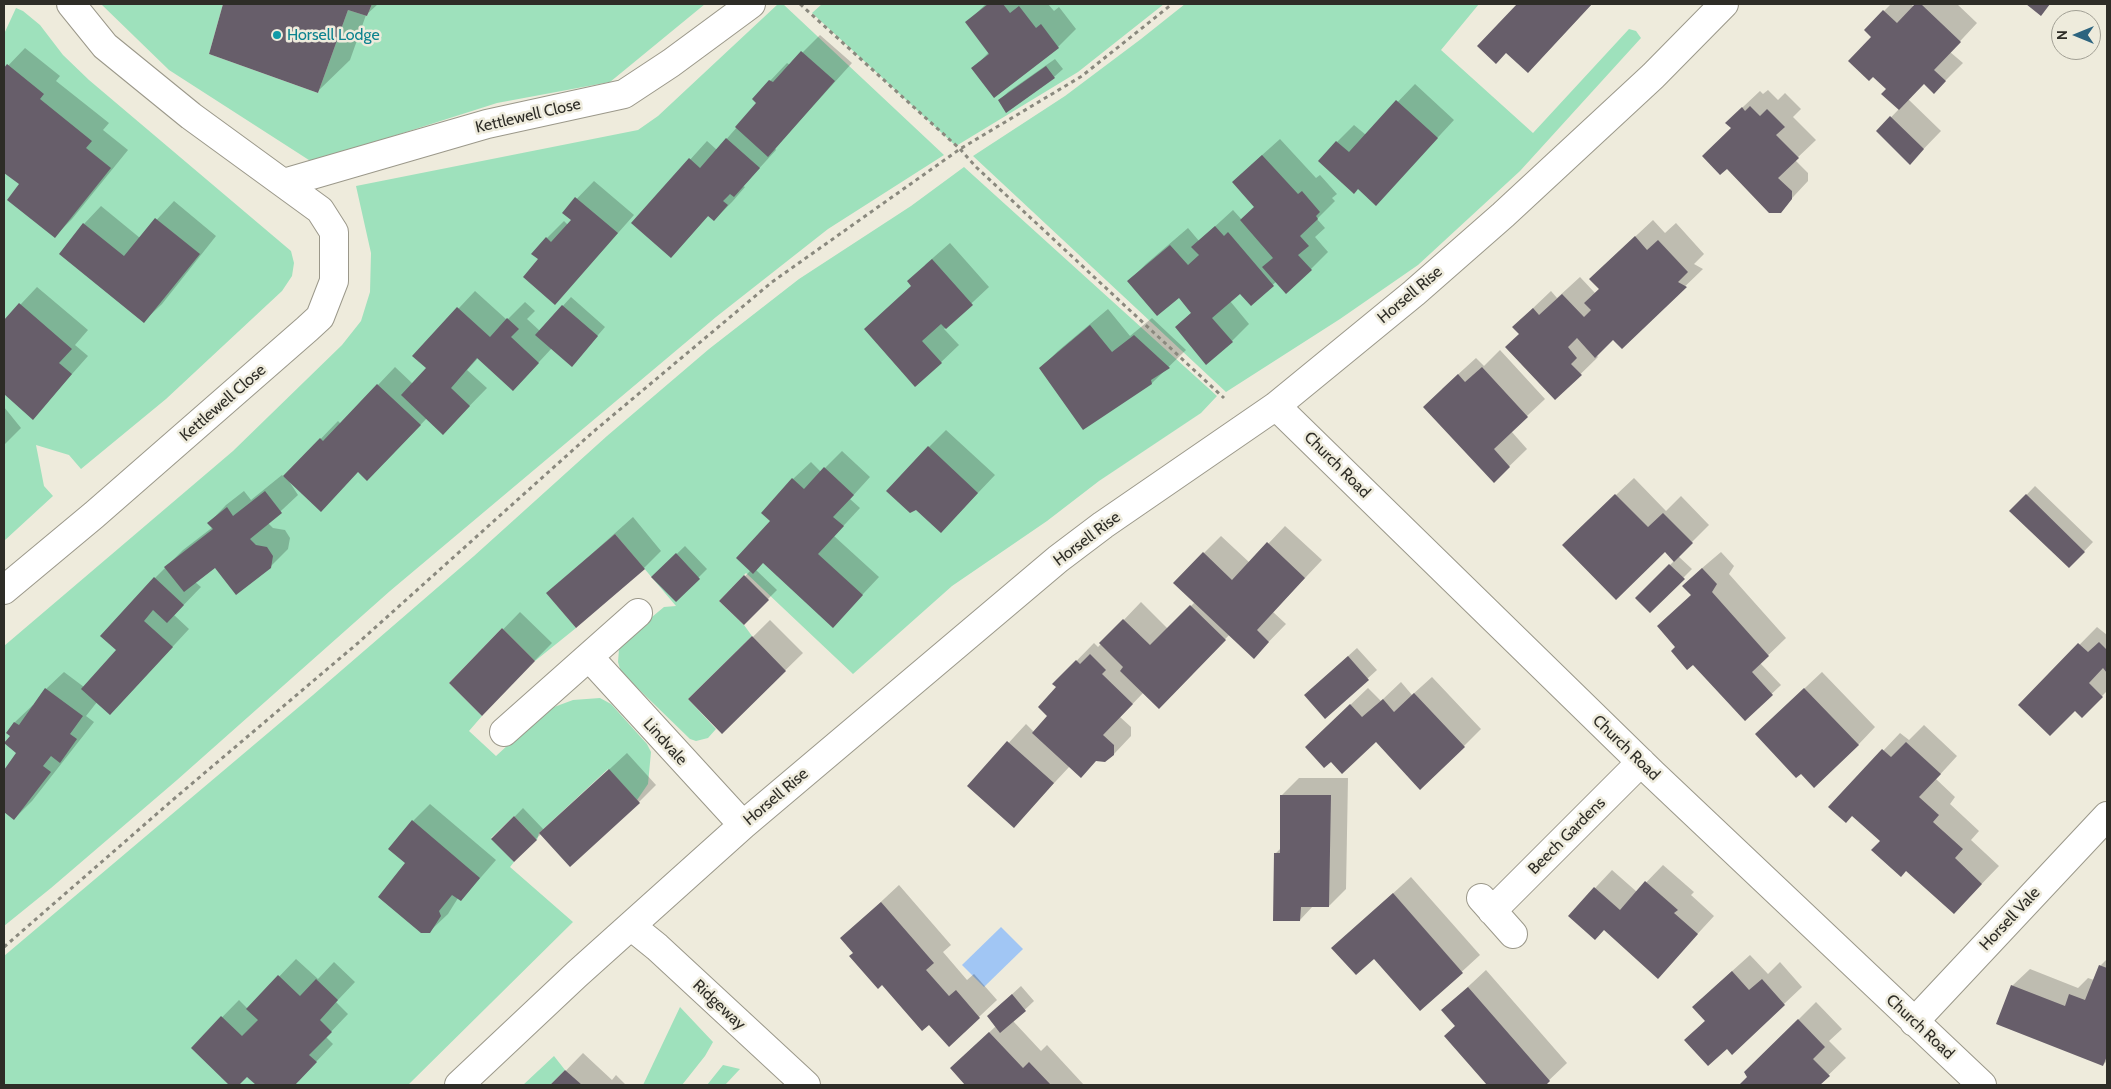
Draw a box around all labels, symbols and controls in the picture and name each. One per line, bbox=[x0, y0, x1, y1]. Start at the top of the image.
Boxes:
north arrow bbox=[2051, 10, 2101, 60]
place label: Horsell Lodge bbox=[287, 25, 380, 45]
marker: Horsell Lodge bbox=[271, 29, 283, 41]
text: N bbox=[2053, 30, 2071, 40]
street label: Kettlewell Close bbox=[474, 95, 582, 137]
street label: Horsell Rise bbox=[1374, 262, 1446, 328]
street label: Kettlewell Close bbox=[176, 361, 270, 445]
street label: Church Road bbox=[1300, 428, 1374, 502]
street label: Horsell Rise bbox=[1050, 508, 1124, 570]
street label: Church Road bbox=[1588, 711, 1664, 785]
street label: Lindvale bbox=[639, 715, 691, 769]
street label: Horsell Rise bbox=[740, 764, 812, 830]
street label: Beech Gardens bbox=[1524, 793, 1610, 879]
street label: Horsell Vale bbox=[1976, 883, 2044, 955]
street label: Ridgeway bbox=[689, 976, 749, 1034]
street label: Church Road bbox=[1882, 991, 1958, 1063]

